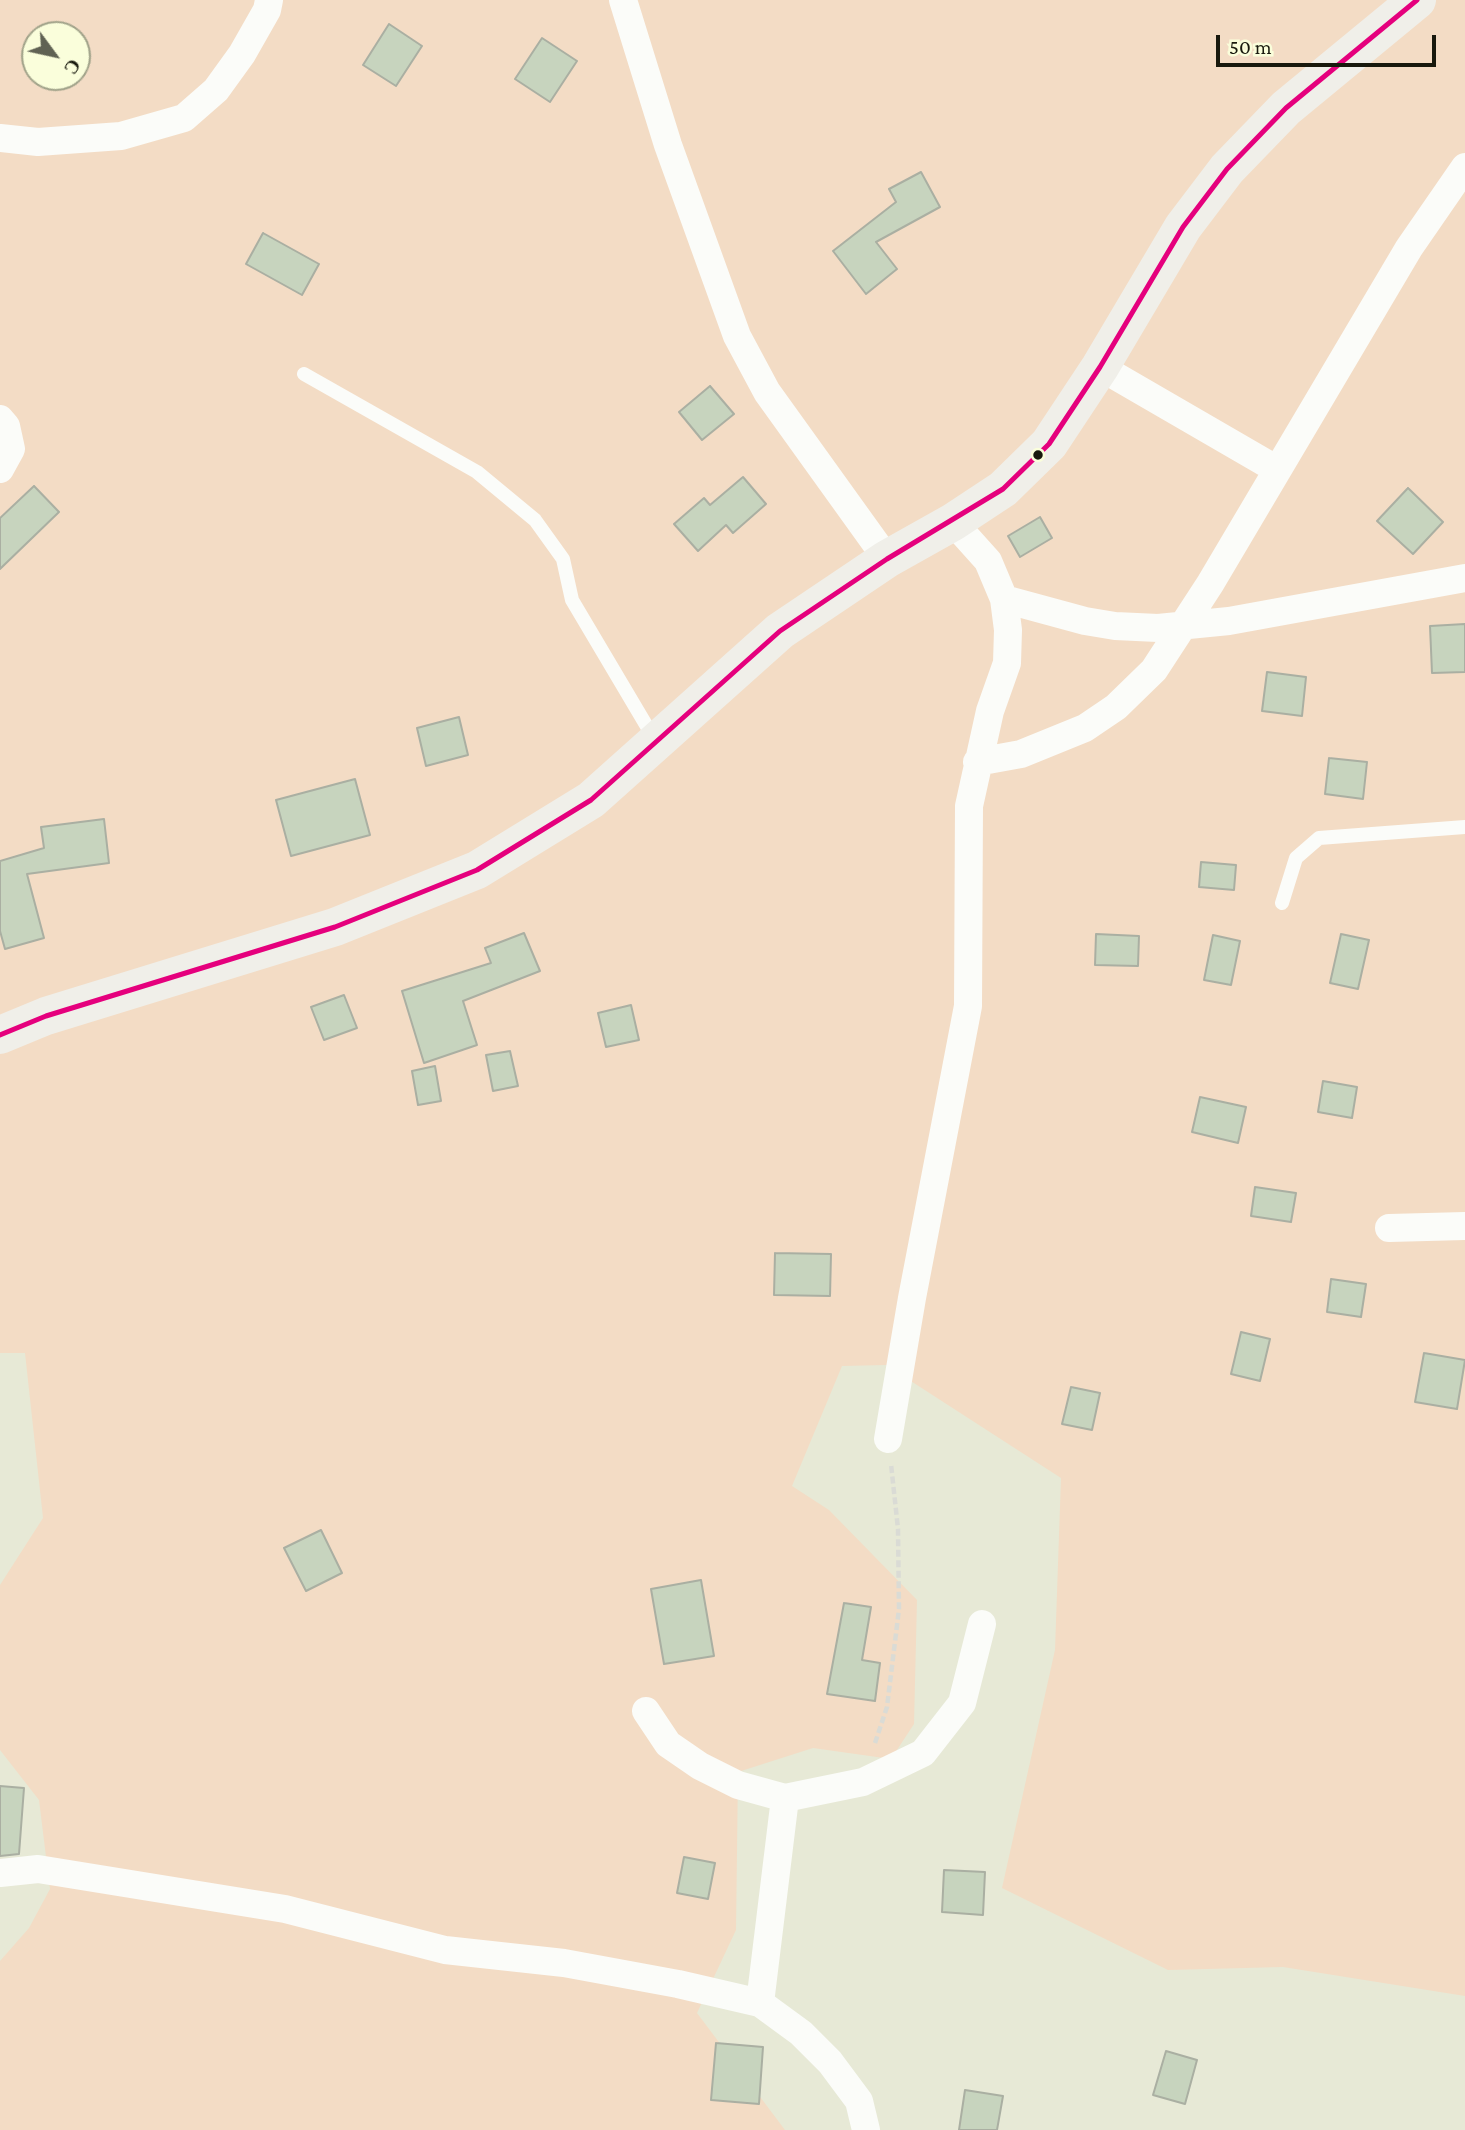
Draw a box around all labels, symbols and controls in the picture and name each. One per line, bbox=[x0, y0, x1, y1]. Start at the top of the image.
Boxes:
north arrow bbox=[21, 21, 91, 91]
scale bar bbox=[1220, 21, 1440, 65]
text: 50 m bbox=[1229, 35, 1272, 59]
text: С bbox=[60, 55, 85, 78]
unlabelled marker bbox=[1031, 448, 1045, 462]

